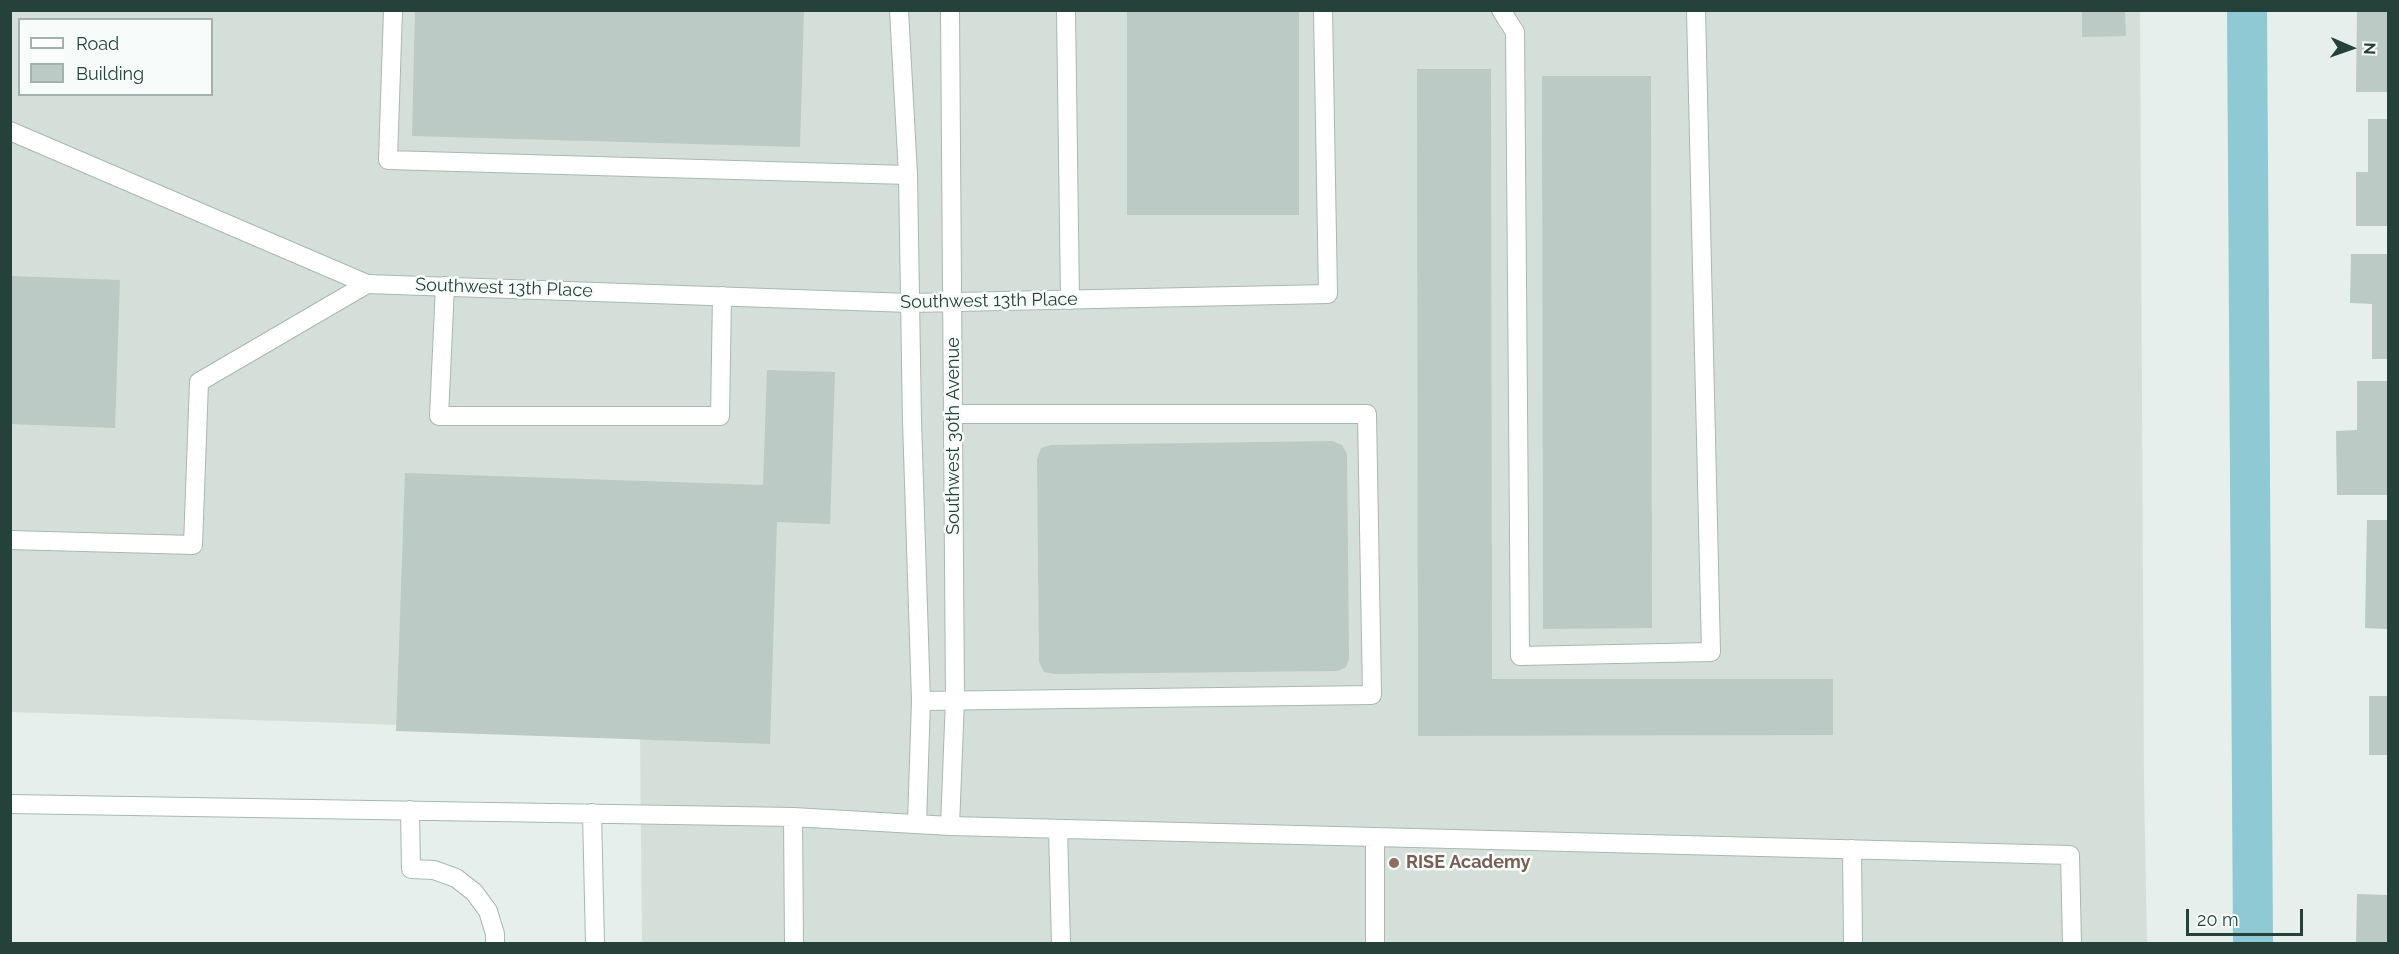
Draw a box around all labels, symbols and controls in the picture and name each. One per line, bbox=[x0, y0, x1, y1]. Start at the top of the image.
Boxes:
legend bbox=[18, 18, 213, 96]
north arrow bbox=[2321, 18, 2381, 78]
text: Road bbox=[76, 33, 119, 54]
text: N bbox=[2360, 42, 2379, 55]
text: Building bbox=[76, 63, 144, 84]
street label: Southwest 13th Place bbox=[415, 274, 593, 302]
street label: Southwest 13th Place bbox=[900, 289, 1078, 313]
street label: Southwest 30th Avenue bbox=[943, 337, 965, 535]
place label: RISE Academy bbox=[1406, 852, 1530, 874]
marker: RISE Academy bbox=[1387, 856, 1401, 870]
scale bar bbox=[2189, 897, 2306, 935]
text: 20 m bbox=[2197, 909, 2239, 930]

